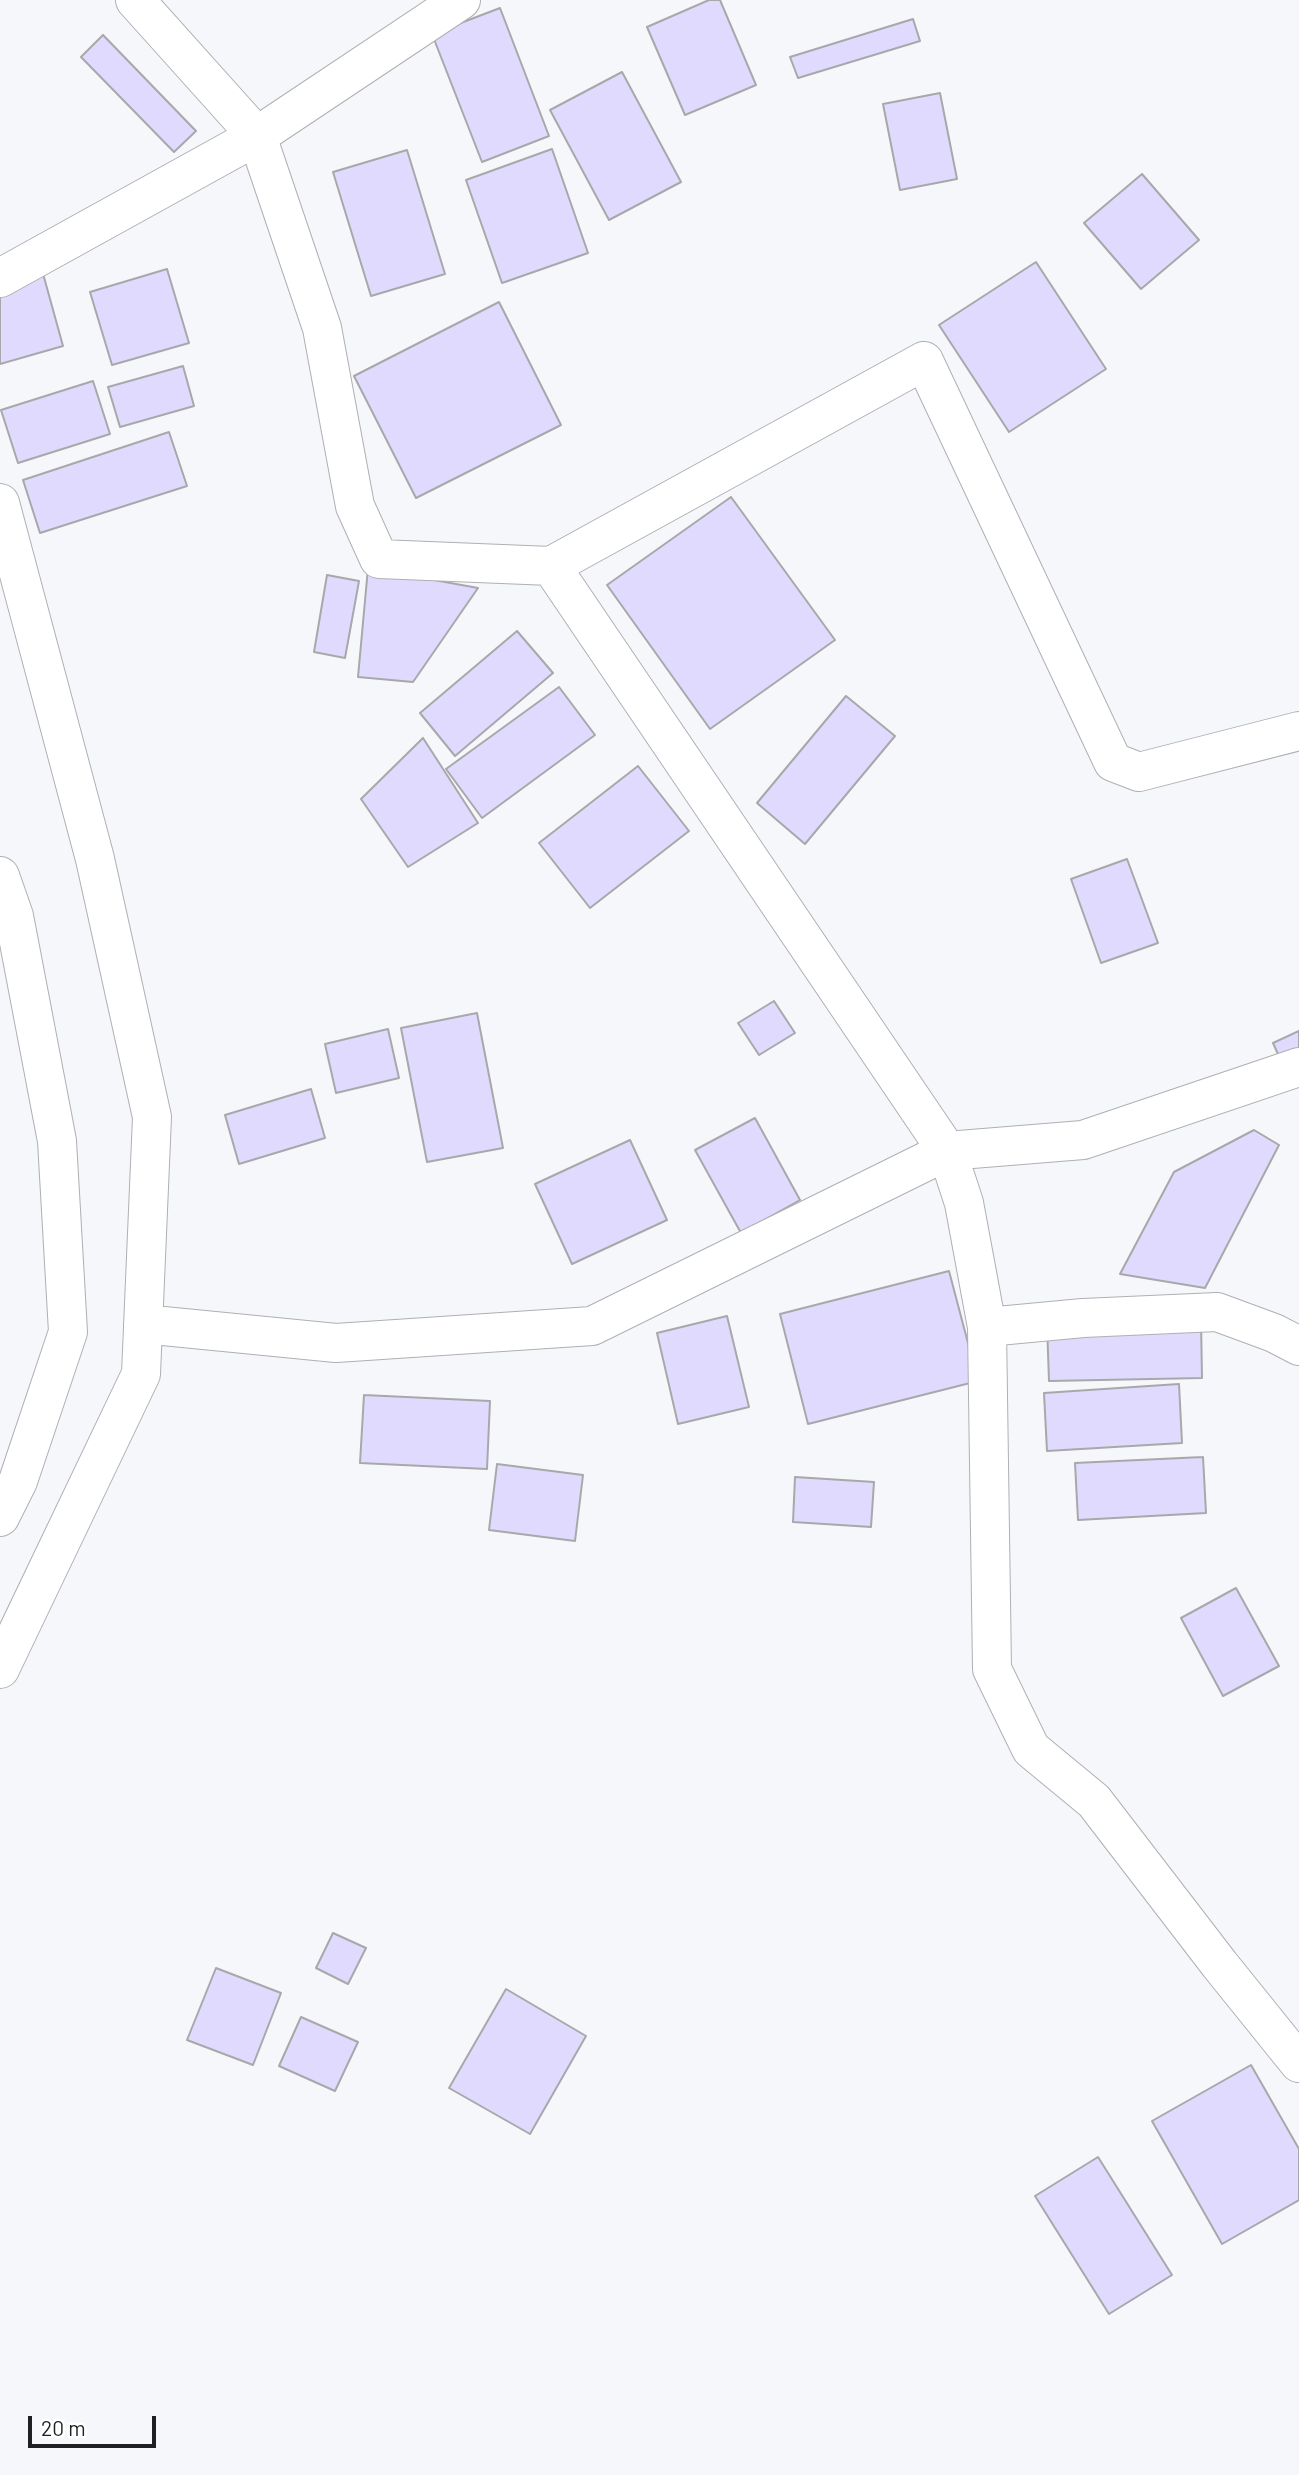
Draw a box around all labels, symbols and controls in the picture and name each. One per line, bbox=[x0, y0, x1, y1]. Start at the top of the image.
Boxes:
scale bar bbox=[32, 2402, 159, 2446]
text: 20 m bbox=[41, 2415, 86, 2440]

